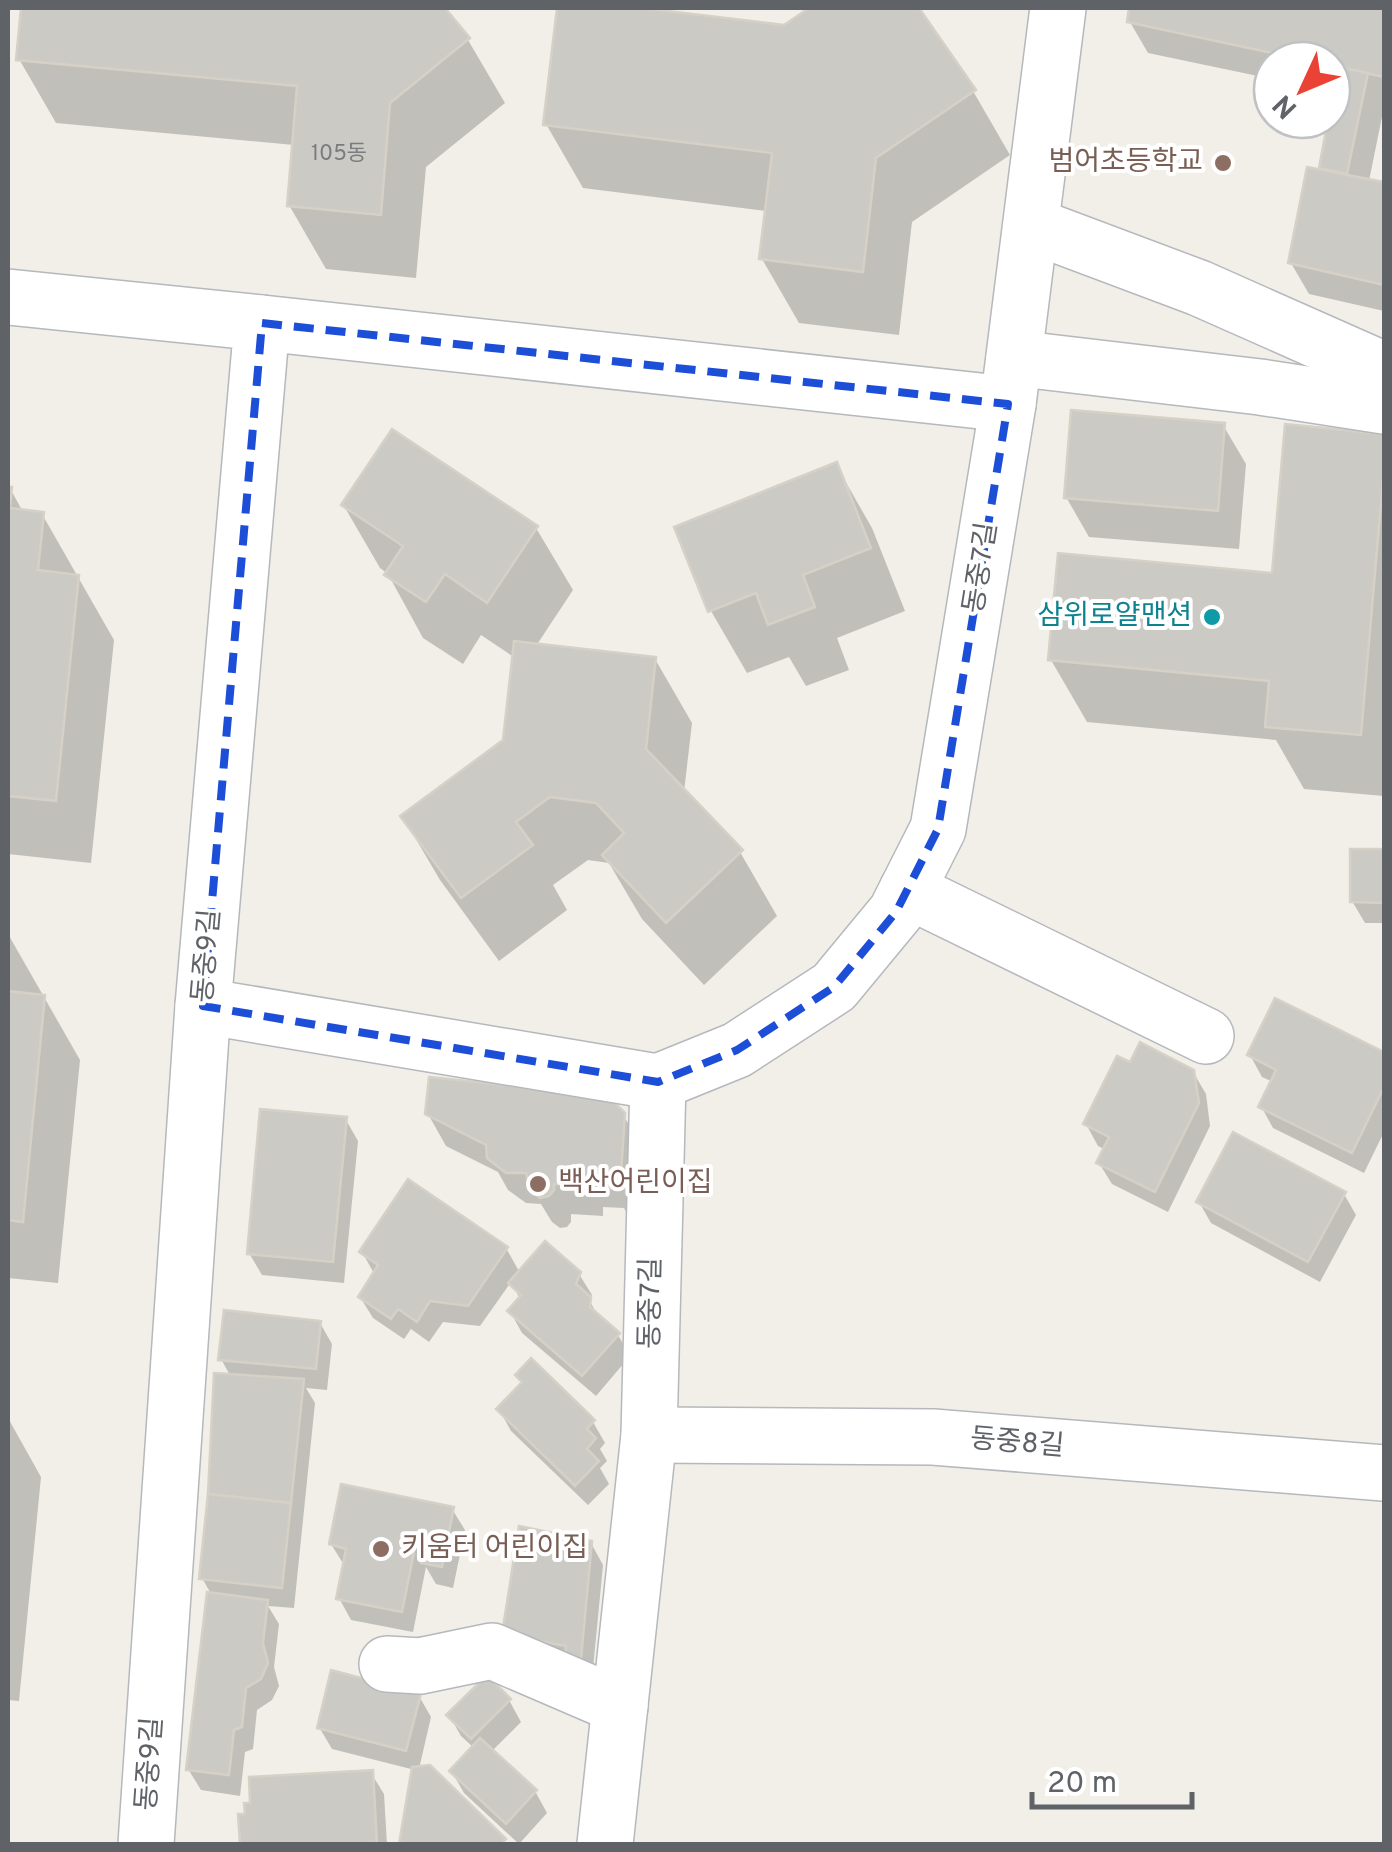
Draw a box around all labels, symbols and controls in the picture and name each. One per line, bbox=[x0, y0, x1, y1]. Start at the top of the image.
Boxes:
north arrow bbox=[1252, 40, 1352, 140]
text: N bbox=[1266, 86, 1306, 125]
house number: 105동 bbox=[311, 141, 367, 168]
place label: 범어초등학교 bbox=[1048, 145, 1203, 181]
marker: 범어초등학교 bbox=[1212, 152, 1234, 174]
street label: 동중7길 bbox=[957, 520, 1007, 616]
place label: 삼위로얄맨션 bbox=[1037, 599, 1192, 635]
marker: 삼위로얄맨션 bbox=[1201, 606, 1223, 628]
street label: 동중9길 bbox=[186, 908, 230, 1004]
place label: 백산어린이집 bbox=[558, 1166, 713, 1202]
marker: 백산어린이집 bbox=[527, 1173, 549, 1195]
street label: 동중7길 bbox=[633, 1257, 671, 1349]
street label: 동중8길 bbox=[968, 1422, 1066, 1466]
place label: 키움터 어린이집 bbox=[401, 1531, 588, 1567]
marker: 키움터 어린이집 bbox=[370, 1538, 392, 1560]
street label: 동중9길 bbox=[130, 1716, 172, 1812]
scale bar bbox=[1032, 1747, 1192, 1809]
text: 20 m bbox=[1047, 1766, 1117, 1803]

